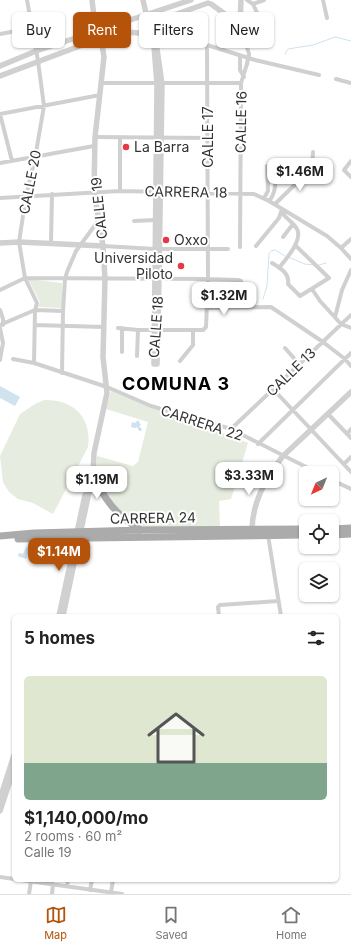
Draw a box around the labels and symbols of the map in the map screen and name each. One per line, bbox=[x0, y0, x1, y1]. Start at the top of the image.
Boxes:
street label: CALLE 16 bbox=[231, 91, 250, 153]
street label: CALLE 17 bbox=[199, 106, 216, 168]
place label: La Barra bbox=[134, 138, 189, 155]
marker: La Barra bbox=[121, 142, 131, 152]
street label: CALLE 20 bbox=[15, 148, 44, 216]
pin: $1.46M bbox=[267, 158, 333, 192]
street label: CALLE 19 bbox=[87, 176, 110, 240]
street label: CARRERA 18 bbox=[144, 182, 228, 201]
place label: Oxxo bbox=[174, 231, 208, 248]
marker: Oxxo bbox=[161, 235, 171, 245]
place label: Universidad Piloto bbox=[94, 249, 173, 282]
marker: Universidad Piloto bbox=[176, 261, 186, 271]
pin: $1.32M bbox=[191, 282, 257, 316]
street label: CALLE 18 bbox=[145, 295, 166, 359]
street label: CALLE 13 bbox=[262, 344, 319, 399]
district label: COMUNA 3 bbox=[122, 373, 230, 394]
street label: CARRERA 22 bbox=[159, 401, 246, 444]
pin: $3.33M bbox=[216, 462, 282, 496]
pin: $1.19M bbox=[64, 466, 130, 500]
north arrow bbox=[299, 466, 339, 506]
street label: CARRERA 24 bbox=[110, 508, 196, 527]
pin: $1.14M bbox=[26, 538, 92, 572]

